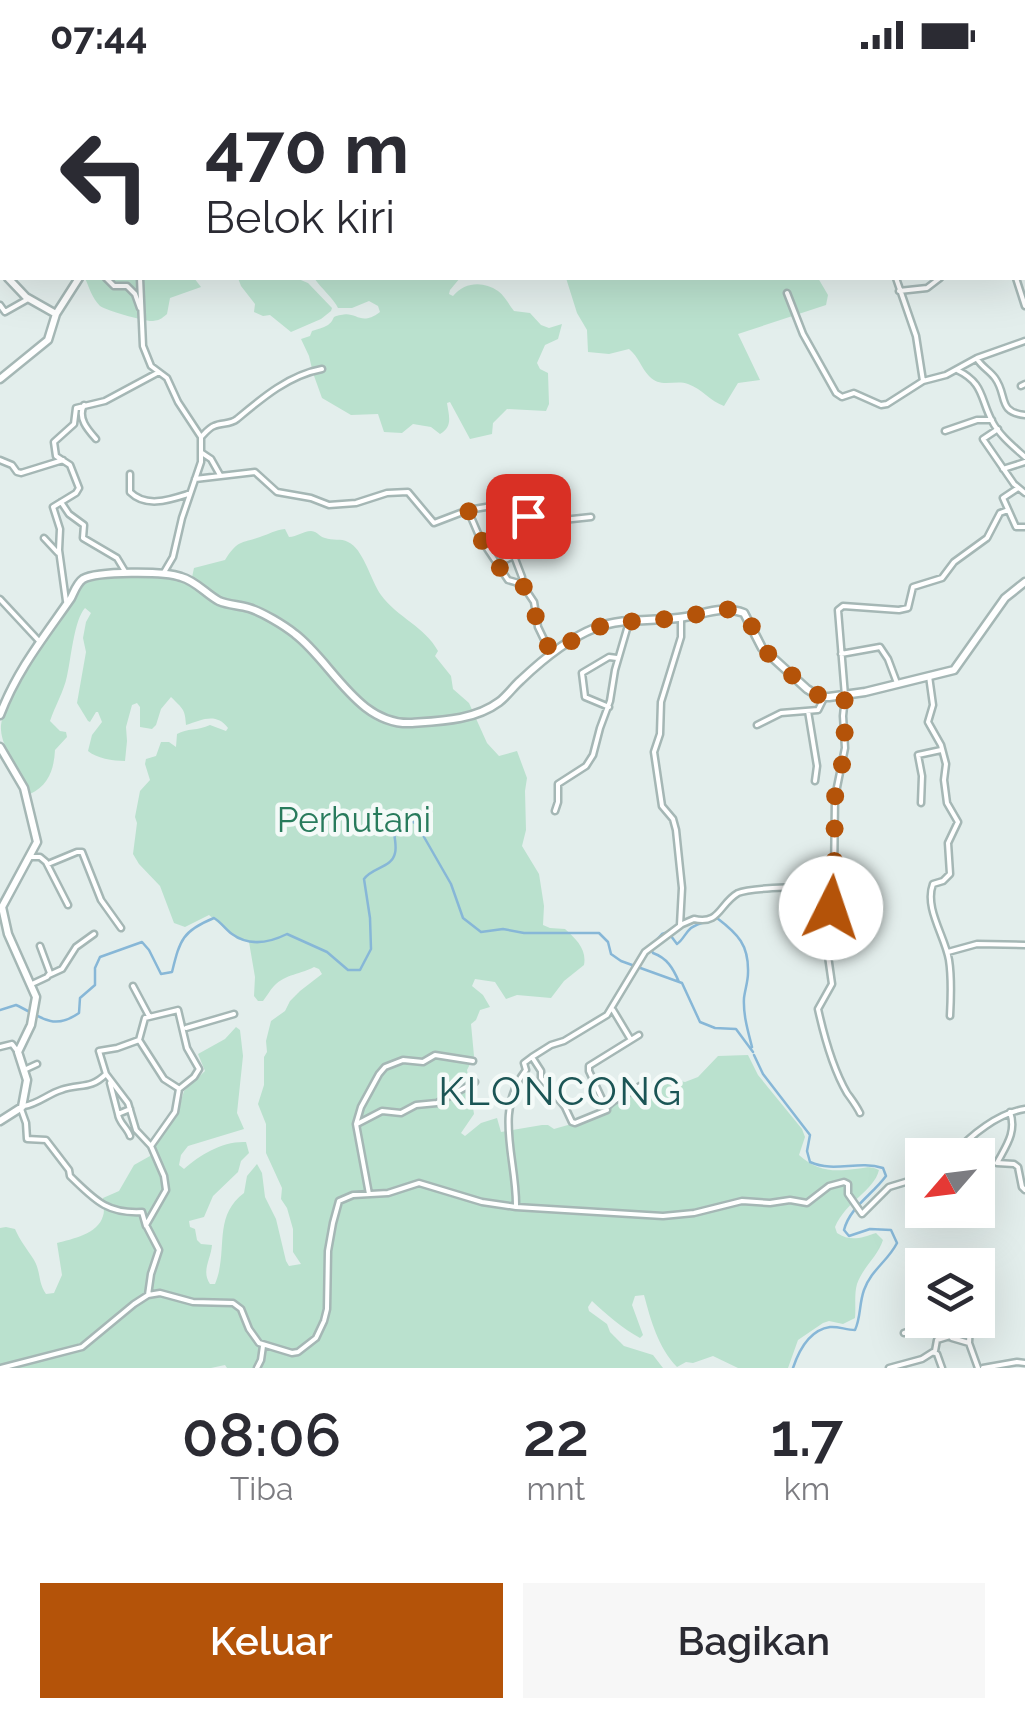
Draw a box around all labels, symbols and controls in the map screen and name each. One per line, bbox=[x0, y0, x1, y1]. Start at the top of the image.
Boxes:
text: 07:44 bbox=[50, 13, 147, 58]
text: 470 m bbox=[205, 107, 409, 189]
icon: left bbox=[40, 110, 170, 240]
text: Belok kiri bbox=[205, 191, 395, 244]
pin bbox=[486, 474, 571, 559]
icon: arrive bbox=[501, 489, 556, 544]
park label: Perhutani bbox=[277, 799, 431, 840]
position arrow bbox=[779, 856, 883, 960]
district label: KLONCONG bbox=[438, 1067, 684, 1114]
north arrow bbox=[905, 1138, 995, 1228]
map controls bbox=[905, 1138, 995, 1338]
button: layers bbox=[905, 1248, 995, 1338]
text: 08:06 bbox=[182, 1400, 341, 1470]
text: 22 bbox=[523, 1400, 589, 1470]
text: 1.7 bbox=[771, 1400, 843, 1470]
text: Tiba bbox=[230, 1470, 293, 1507]
text: mnt bbox=[527, 1470, 585, 1507]
text: km bbox=[784, 1470, 830, 1507]
button: Keluar bbox=[40, 1583, 503, 1698]
button: Bagikan bbox=[523, 1583, 985, 1698]

